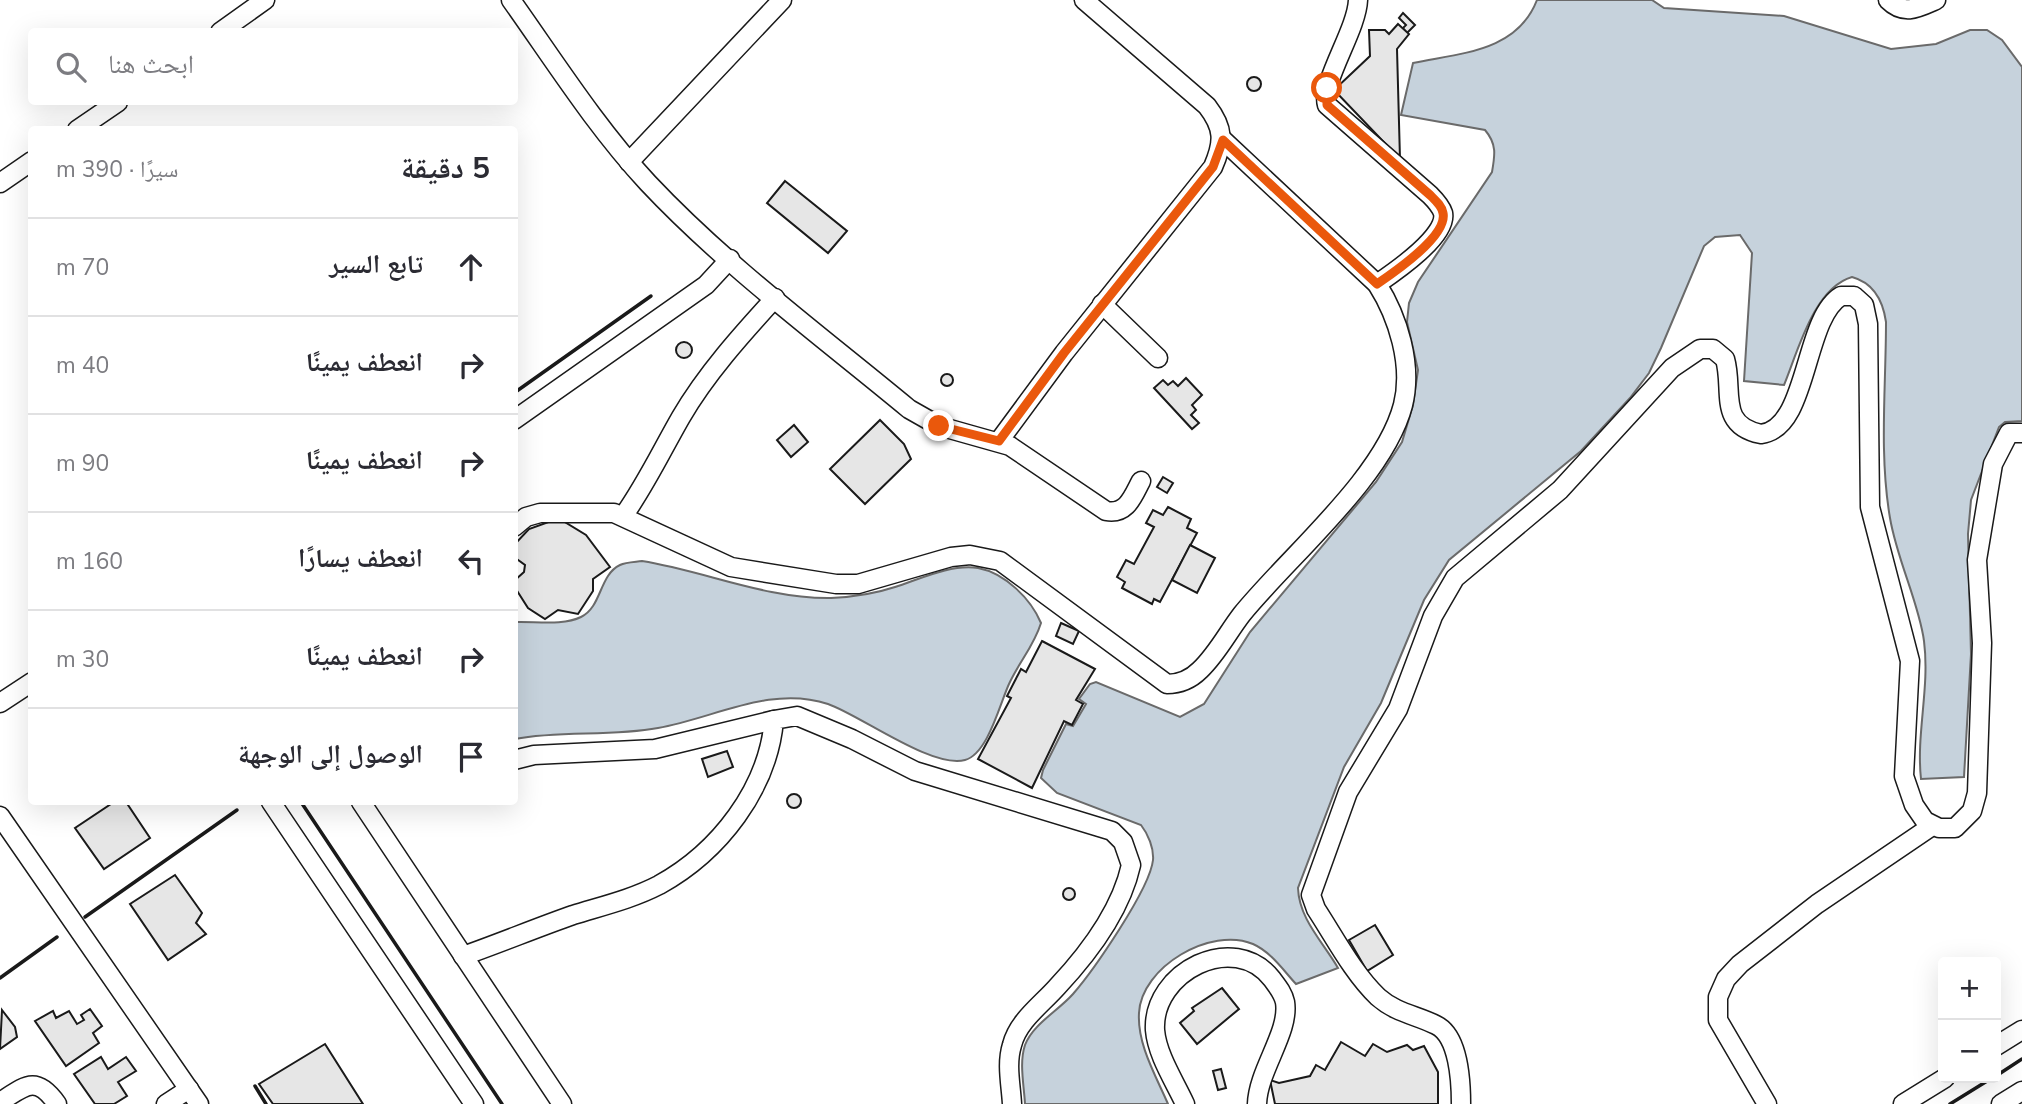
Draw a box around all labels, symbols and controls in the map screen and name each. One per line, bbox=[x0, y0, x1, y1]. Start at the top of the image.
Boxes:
search box bbox=[28, 28, 518, 105]
text: ابحث هنا bbox=[108, 47, 194, 82]
icon: search bbox=[52, 48, 90, 86]
route start bbox=[1311, 72, 1342, 103]
text: 5 دقيقة bbox=[401, 148, 490, 189]
text: سيرًا · 390 m bbox=[56, 154, 178, 185]
text: تابع السير bbox=[329, 247, 423, 282]
icon: ahead bbox=[452, 248, 490, 286]
text: 70 m bbox=[56, 252, 109, 283]
text: انعطف يمينًا bbox=[306, 345, 423, 380]
icon: right bbox=[452, 346, 490, 384]
text: 40 m bbox=[56, 350, 109, 381]
route end bbox=[923, 410, 954, 441]
text: انعطف يمينًا bbox=[306, 443, 423, 478]
icon: right bbox=[452, 444, 490, 482]
text: 90 m bbox=[56, 448, 109, 479]
text: انعطف يسارًا bbox=[298, 541, 423, 576]
icon: left bbox=[452, 542, 490, 580]
text: 160 m bbox=[56, 546, 123, 577]
text: انعطف يمينًا bbox=[306, 639, 423, 674]
icon: right bbox=[452, 640, 490, 678]
text: 30 m bbox=[56, 644, 109, 675]
text: الوصول إلى الوجهة bbox=[238, 737, 423, 772]
icon: arrive bbox=[452, 738, 490, 776]
map controls bbox=[1938, 957, 2001, 1083]
button: + bbox=[1938, 957, 2001, 1020]
button: − bbox=[1938, 1020, 2001, 1083]

